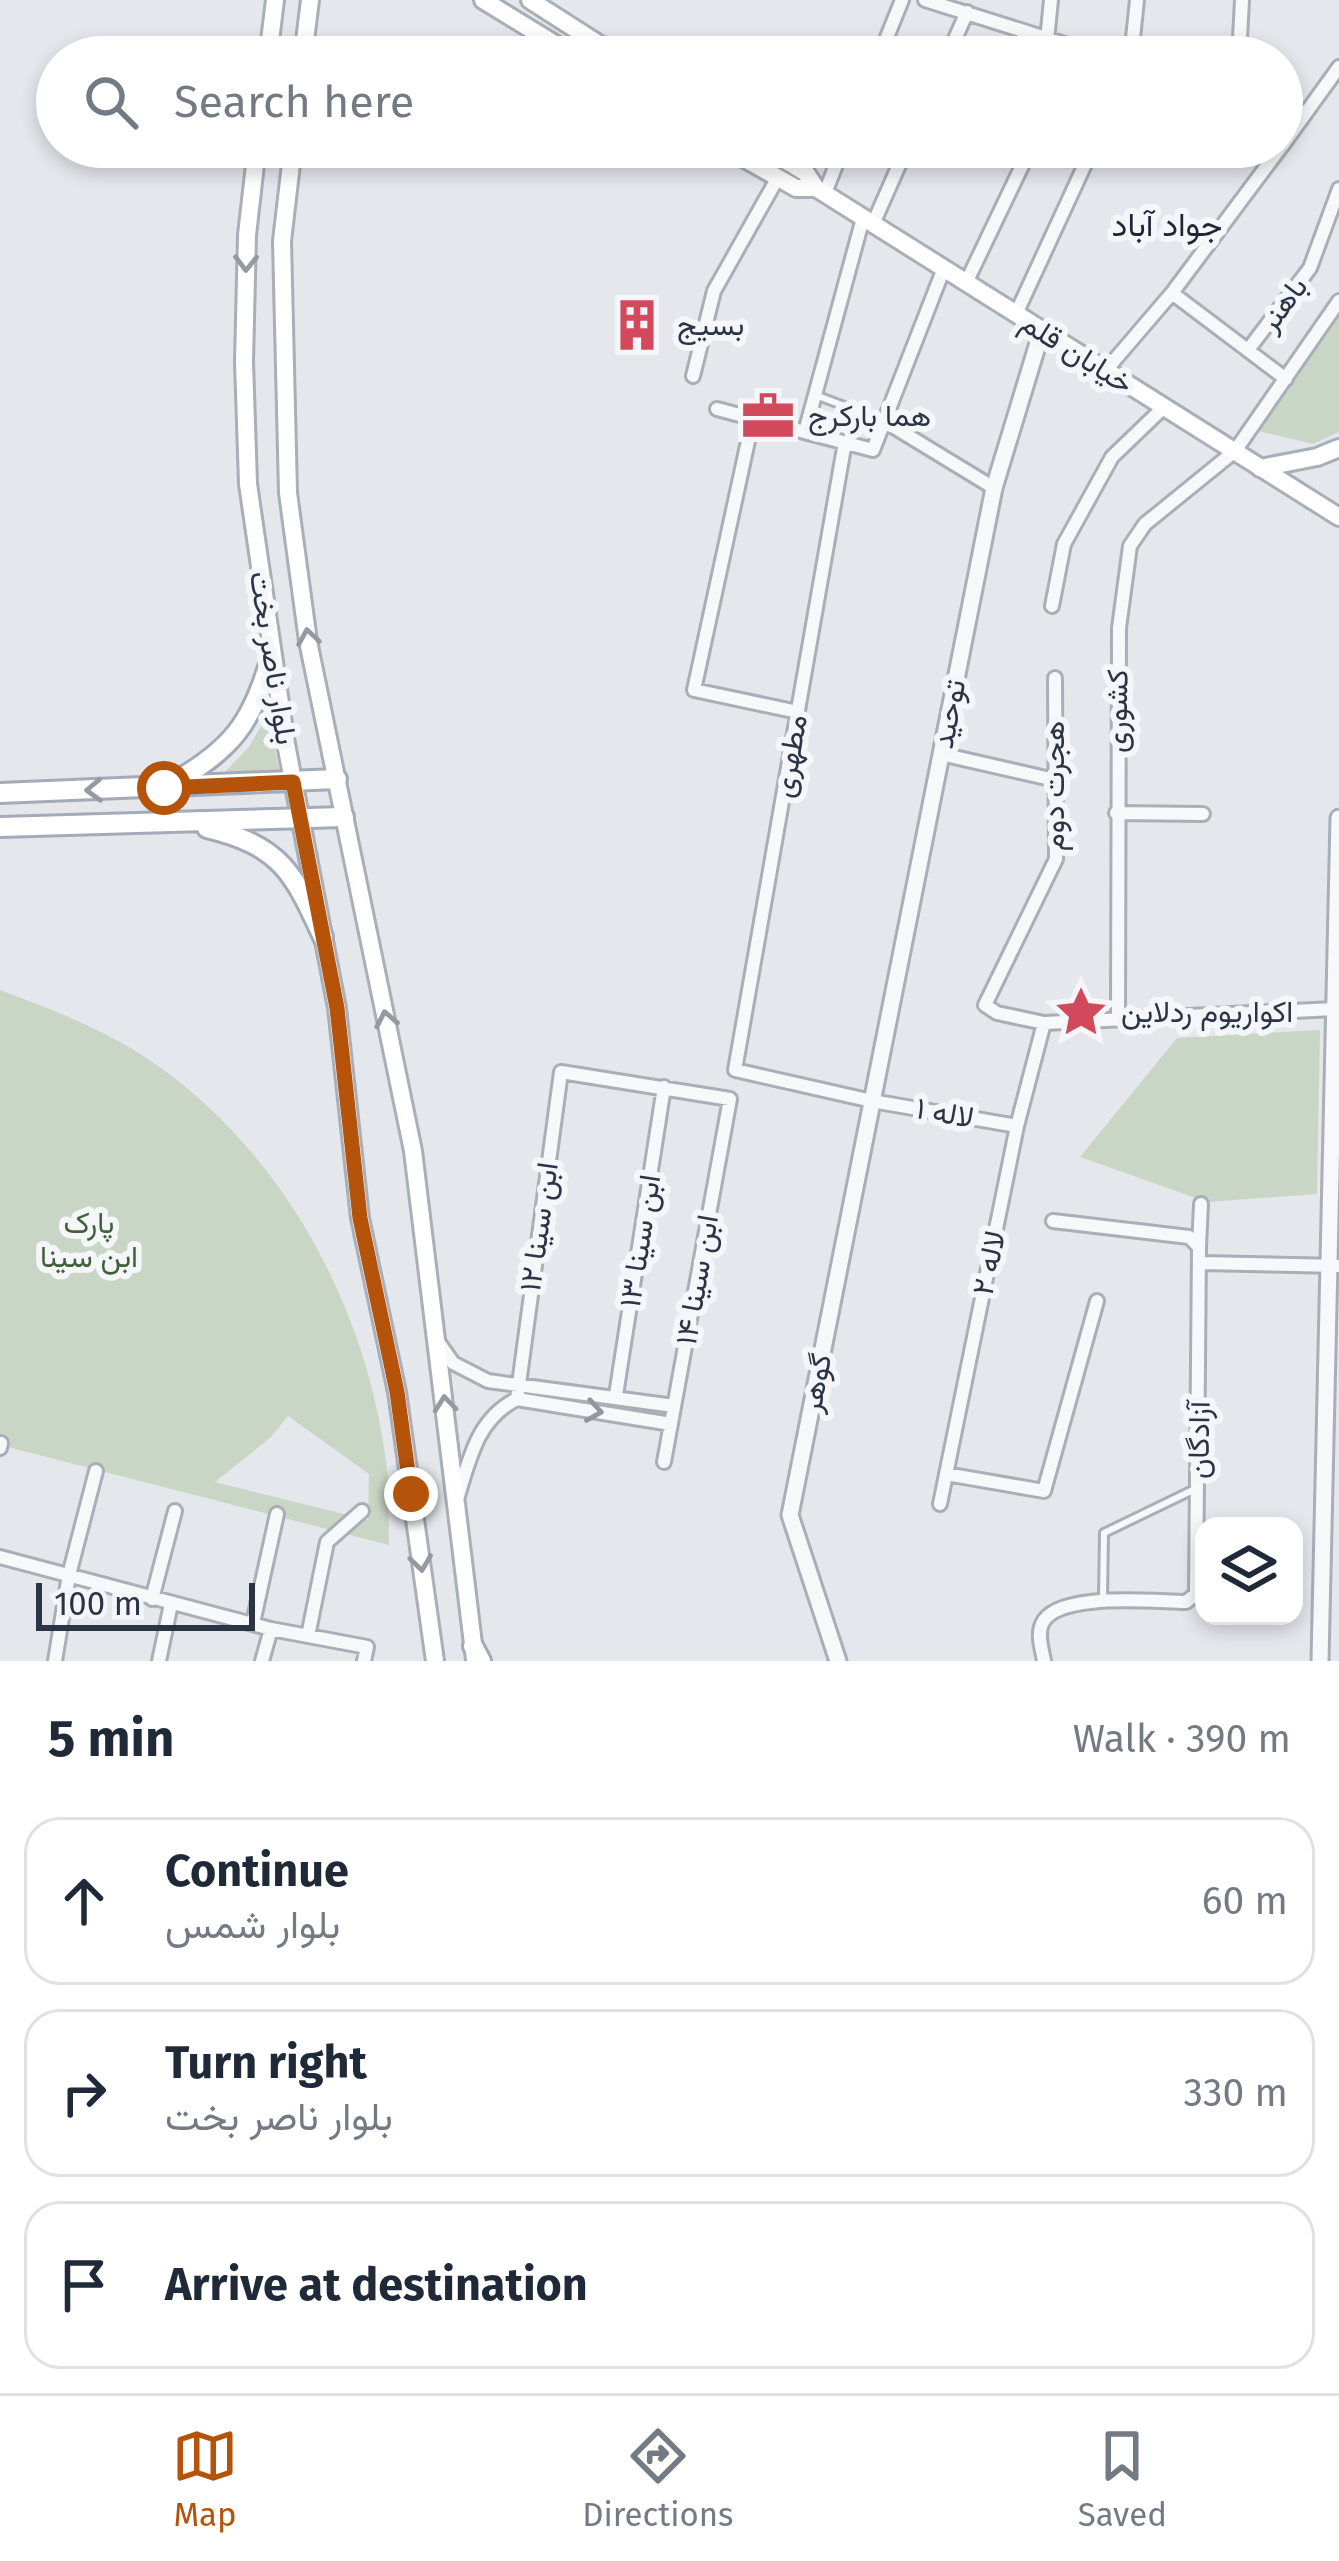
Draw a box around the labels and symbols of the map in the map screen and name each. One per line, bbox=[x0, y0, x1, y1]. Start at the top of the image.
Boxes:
district label: جواد آباد bbox=[1112, 205, 1222, 245]
one-way arrow bbox=[234, 254, 260, 273]
street label: باهنر bbox=[1250, 270, 1315, 339]
building icon: بسیج bbox=[608, 296, 666, 354]
street label: خیابان قلم bbox=[1013, 304, 1140, 403]
place label: بسیج bbox=[677, 307, 744, 345]
office icon: هما بارکرج bbox=[739, 387, 797, 445]
place label: هما بارکرج bbox=[808, 398, 931, 436]
street label: بلوار ناصر بخت bbox=[242, 569, 304, 747]
one-way arrow bbox=[297, 627, 322, 647]
street label: کشوری bbox=[1098, 669, 1136, 753]
street label: توحید bbox=[925, 676, 973, 752]
street label: مطهری bbox=[765, 712, 815, 800]
street label: هجرت دوم bbox=[1036, 721, 1073, 851]
route start bbox=[137, 761, 191, 815]
one-way arrow bbox=[84, 777, 103, 803]
place icon: اکواریوم ردلاین bbox=[1052, 983, 1110, 1041]
place label: اکواریوم ردلاین bbox=[1121, 994, 1293, 1031]
one-way arrow bbox=[375, 1009, 400, 1029]
street label: لاله ۱ bbox=[913, 1090, 977, 1136]
street label: ابن سینا ۱۲ bbox=[512, 1160, 566, 1294]
street label: ابن سینا ۱۳ bbox=[612, 1172, 668, 1310]
park label: پارک ابن سینا bbox=[40, 1205, 138, 1275]
street label: ابن سینا ۱۴ bbox=[668, 1212, 726, 1348]
street label: لاله ۲ bbox=[965, 1228, 1013, 1298]
street label: گوهر bbox=[793, 1351, 839, 1416]
one-way arrow bbox=[433, 1394, 458, 1413]
one-way arrow bbox=[584, 1398, 604, 1423]
street label: آزادگان bbox=[1180, 1399, 1218, 1479]
route end bbox=[384, 1467, 438, 1521]
one-way arrow bbox=[407, 1553, 433, 1573]
scale bar bbox=[36, 1577, 255, 1630]

